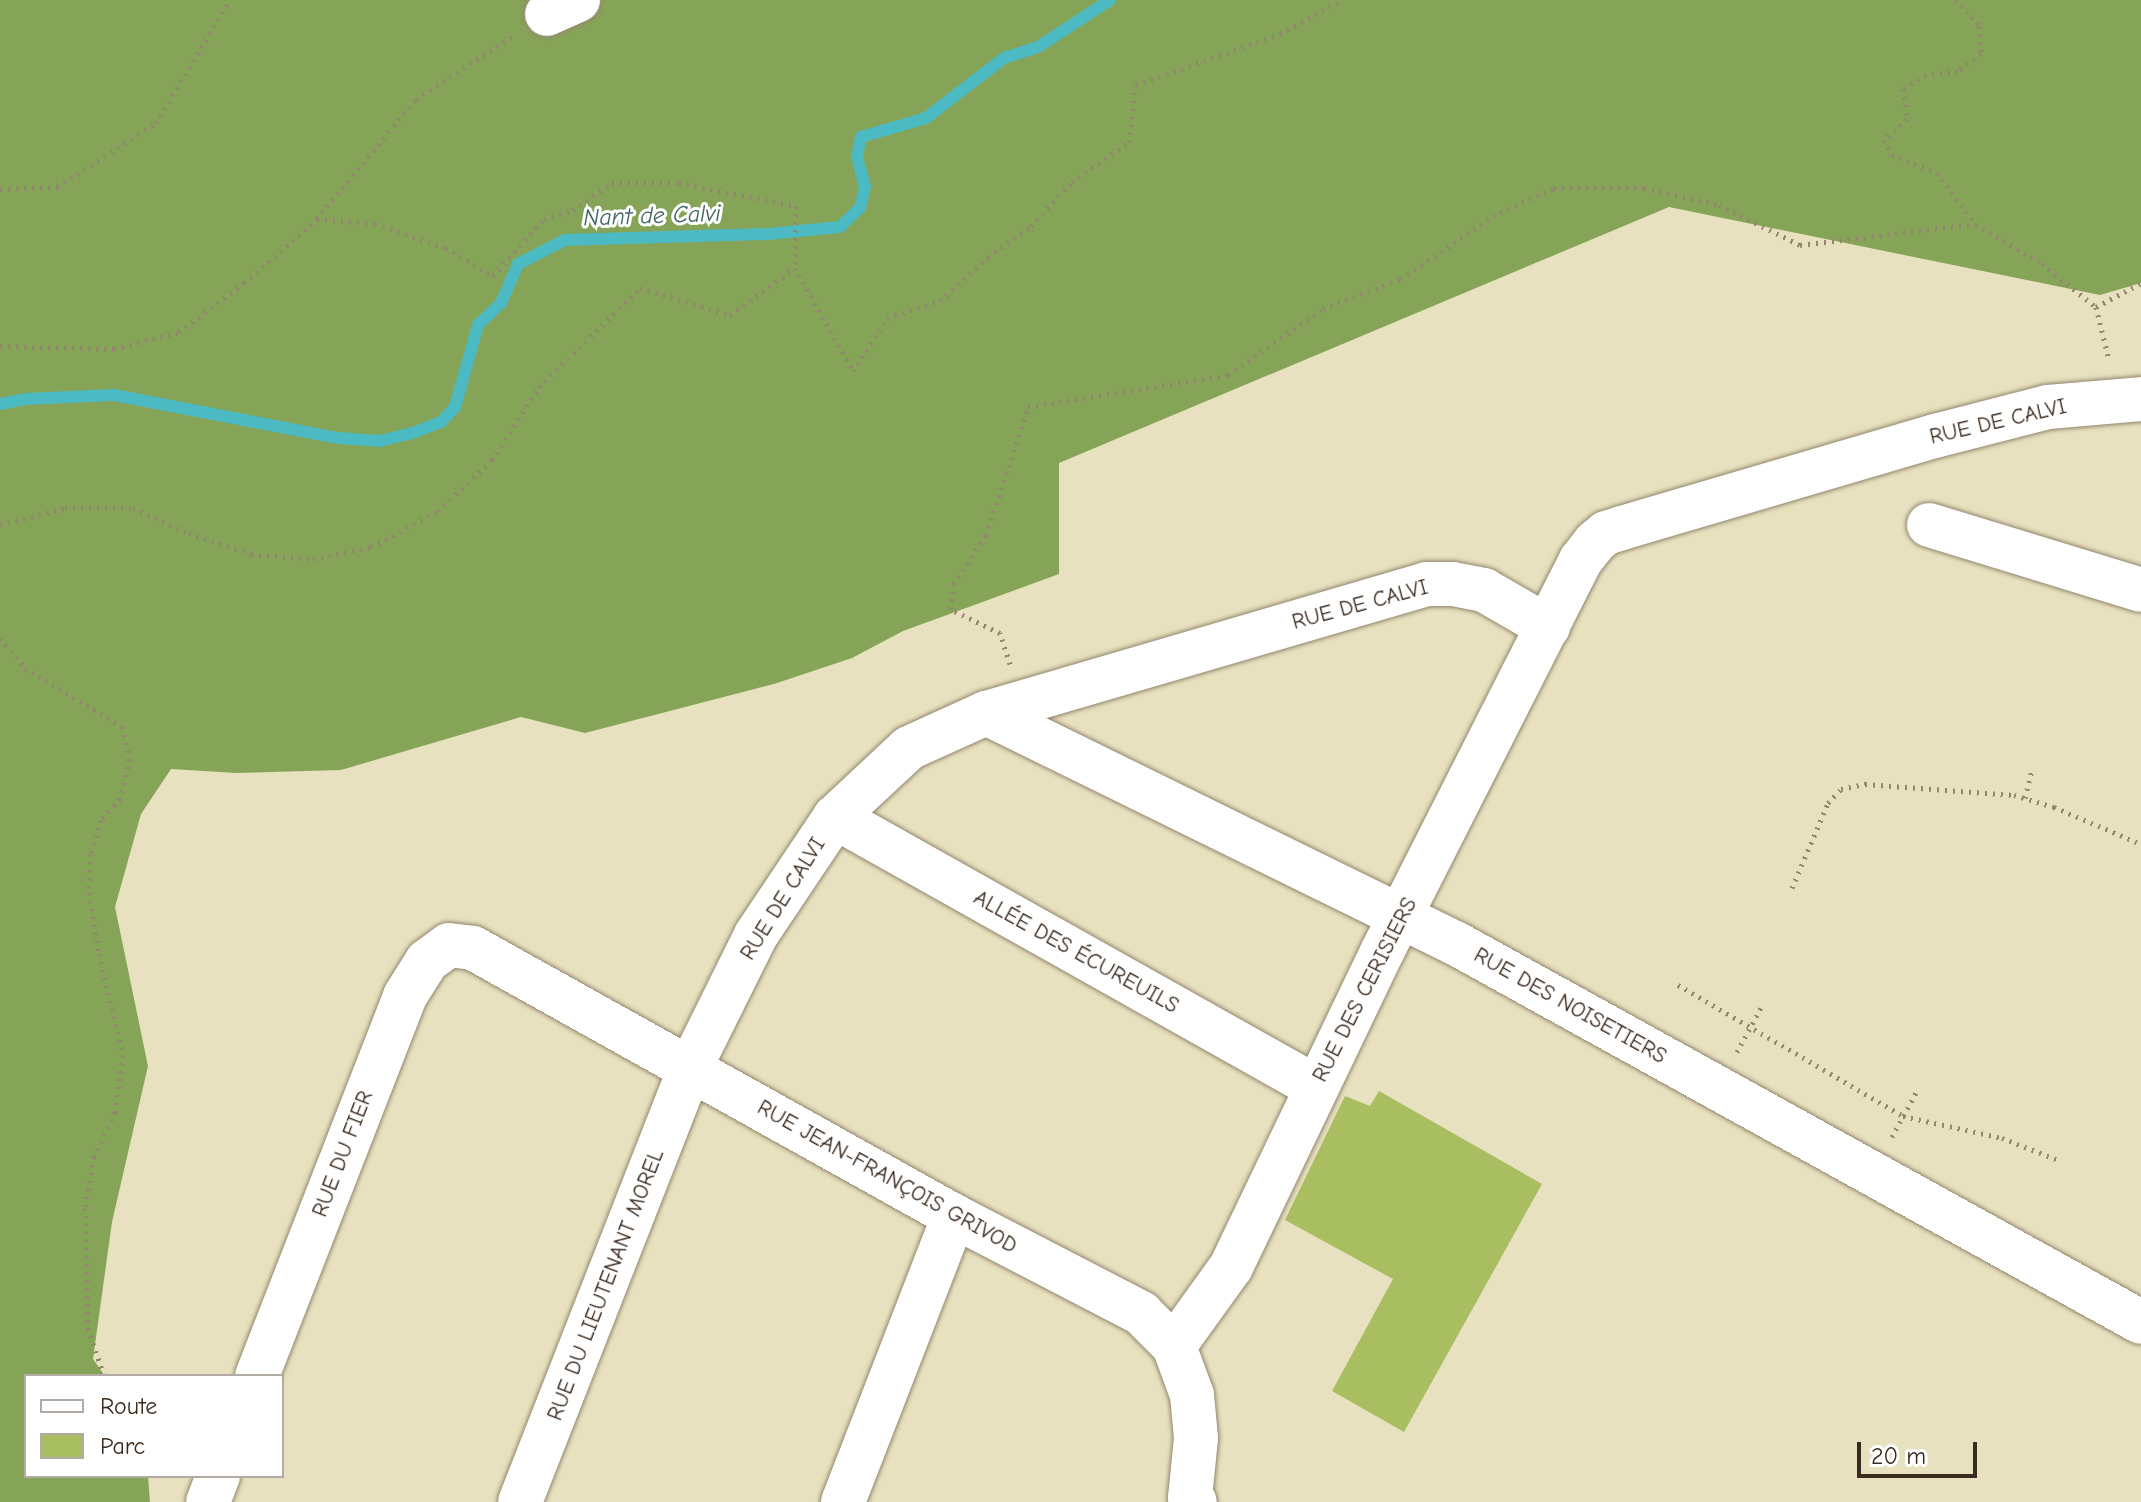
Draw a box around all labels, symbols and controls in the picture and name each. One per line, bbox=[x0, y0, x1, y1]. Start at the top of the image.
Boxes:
water label: Nant de Calvi bbox=[583, 199, 721, 233]
street label: RUE DE CALVI bbox=[1927, 393, 2069, 451]
street label: RUE DE CALVI bbox=[1289, 574, 1431, 636]
street label: RUE DE CALVI bbox=[735, 833, 831, 965]
street label: ALLÉE DES ÉCUREUILS bbox=[969, 885, 1183, 1019]
street label: RUE DES CERISIERS bbox=[1307, 893, 1423, 1087]
street label: RUE DES NOISETIERS bbox=[1469, 942, 1671, 1070]
street label: RUE DU FIER bbox=[307, 1087, 379, 1221]
street label: RUE JEAN-FRANÇOIS GRIVOD bbox=[752, 1094, 1022, 1260]
street label: RUE DU LIEUTENANT MOREL bbox=[542, 1146, 670, 1424]
legend bbox=[24, 1374, 284, 1478]
text: Route bbox=[100, 1392, 157, 1420]
scale bar bbox=[1861, 1426, 1981, 1476]
text: Parc bbox=[100, 1432, 145, 1460]
text: 20 m bbox=[1871, 1442, 1926, 1470]

